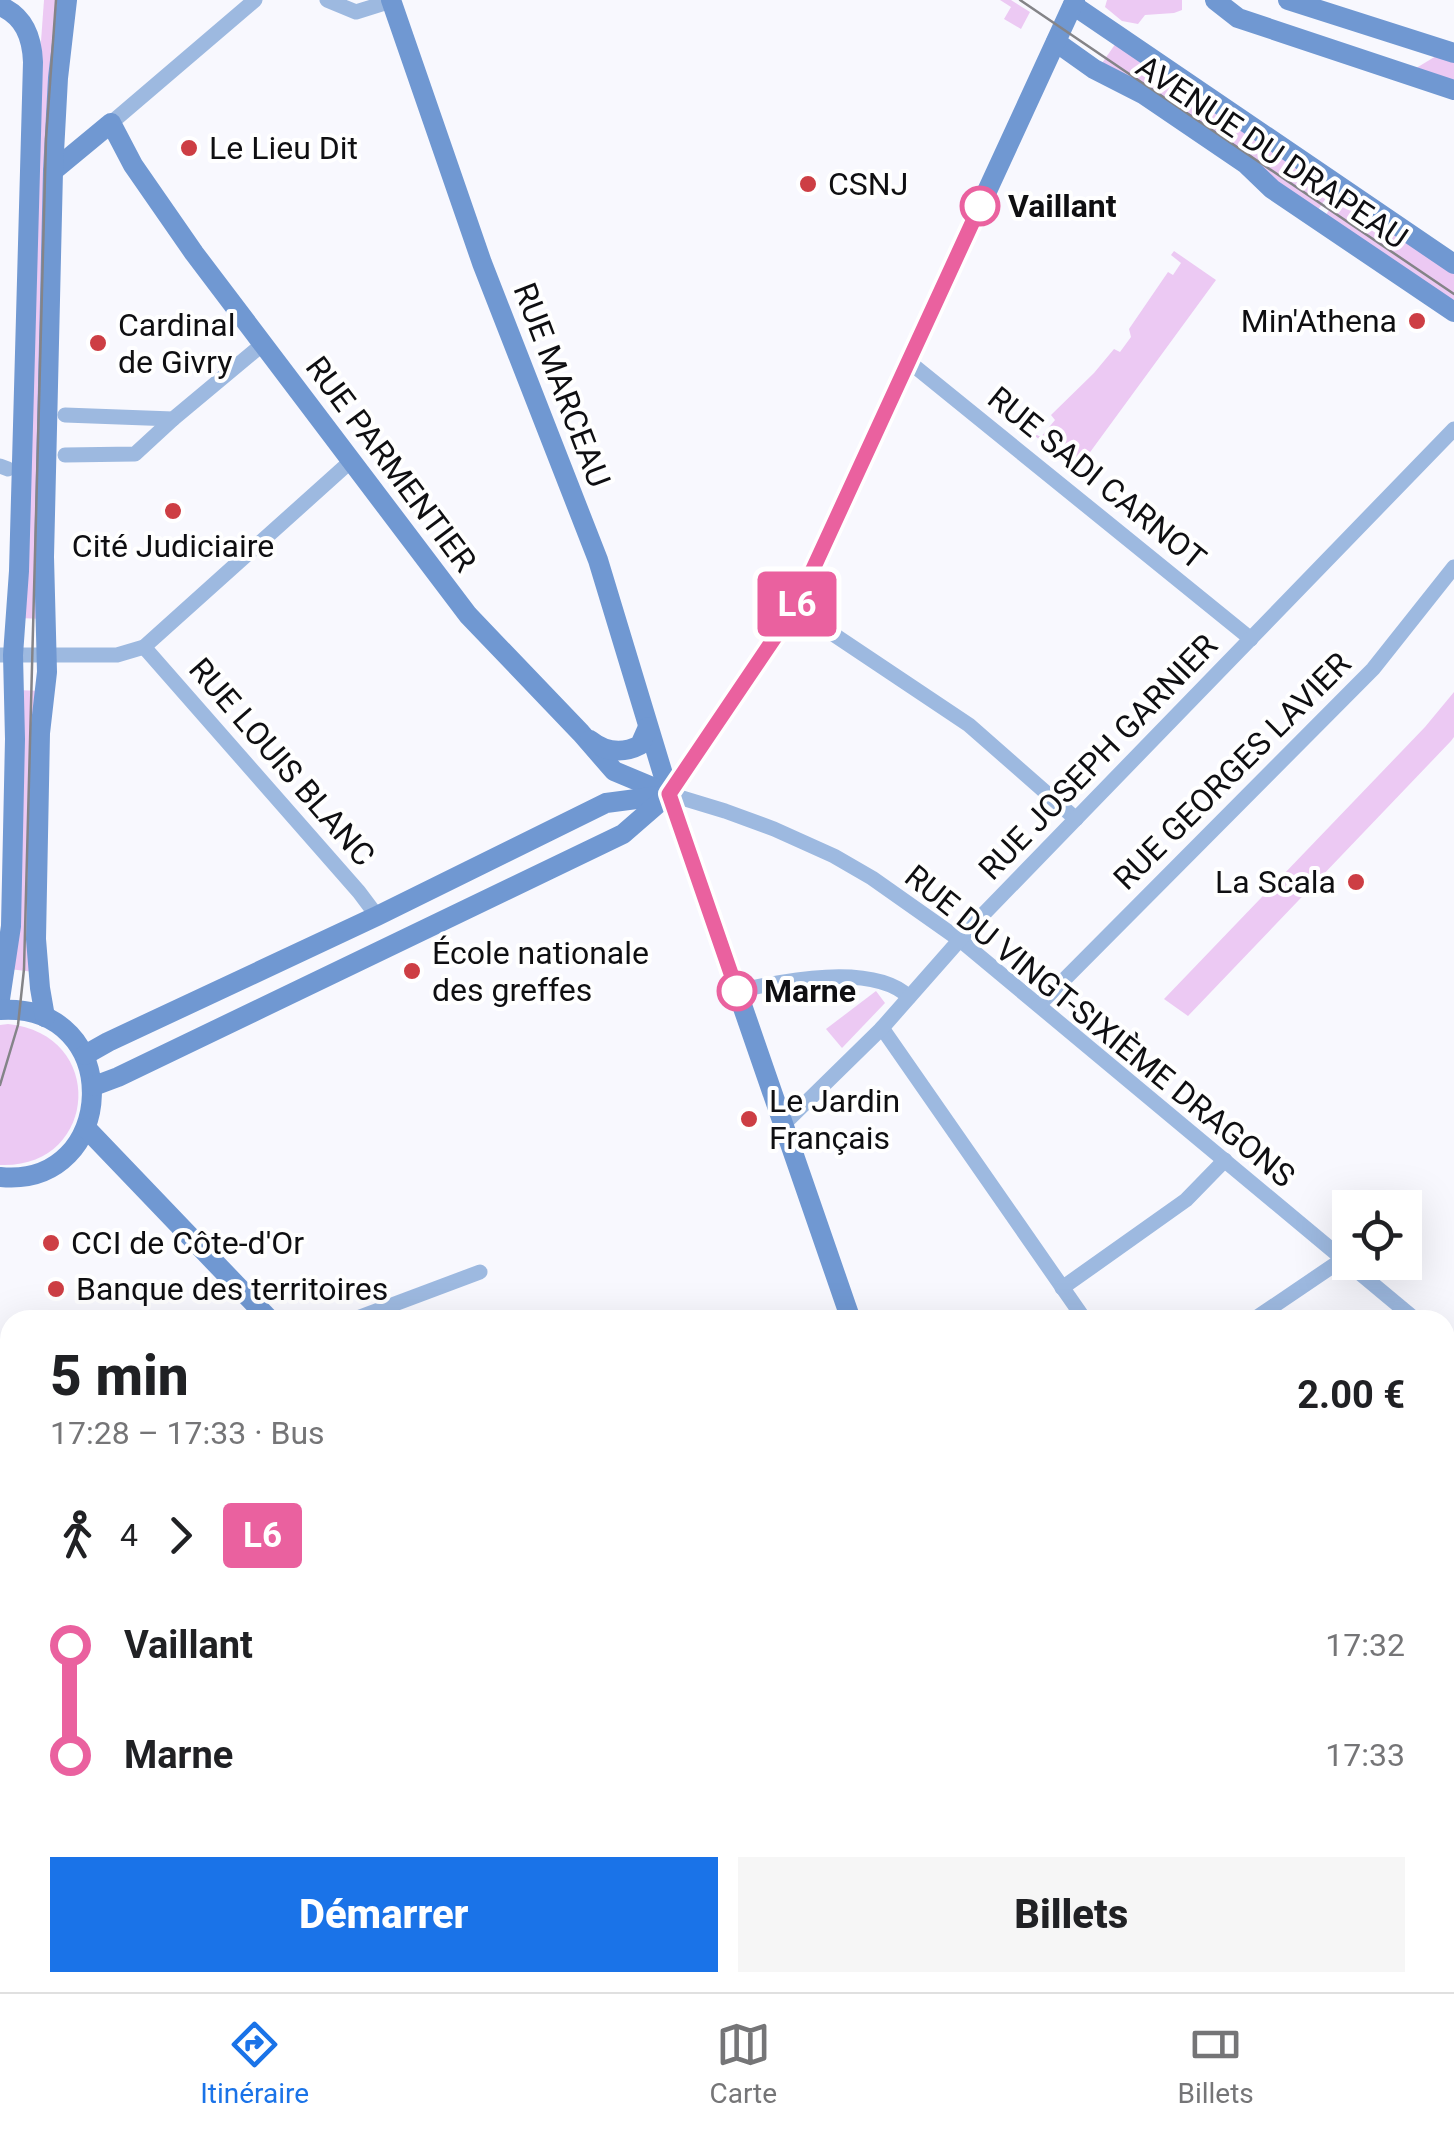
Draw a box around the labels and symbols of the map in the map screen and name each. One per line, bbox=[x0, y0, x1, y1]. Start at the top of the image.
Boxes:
street label: AVENUE DU DRAPEAU bbox=[1129, 47, 1415, 257]
place label: Le Lieu Dit bbox=[209, 129, 358, 167]
marker: Le Lieu Dit bbox=[178, 137, 200, 159]
place label: CSNJ bbox=[828, 165, 908, 203]
marker: CSNJ bbox=[797, 173, 819, 195]
marker: Vaillant bbox=[961, 187, 999, 225]
place label: Vaillant bbox=[1008, 187, 1117, 225]
street label: RUE MARCEAU bbox=[506, 277, 618, 493]
place label: Min'Athena bbox=[1241, 302, 1397, 340]
place label: Cardinal de Givry bbox=[118, 306, 235, 381]
marker: Min'Athena bbox=[1406, 310, 1428, 332]
marker: Cardinal de Givry bbox=[87, 332, 109, 354]
street label: RUE PARMENTIER bbox=[298, 349, 484, 579]
street label: RUE SADI CARNOT bbox=[980, 379, 1214, 577]
marker: Cité Judiciaire bbox=[162, 500, 184, 522]
place label: Cité Judiciaire bbox=[72, 527, 274, 565]
line badge: L6 bbox=[752, 572, 842, 636]
street label: RUE JOSEPH GARNIER bbox=[971, 626, 1225, 888]
street label: RUE GEORGES LAVIER bbox=[1106, 644, 1359, 897]
street label: RUE LOUIS BLANC bbox=[181, 650, 383, 874]
street label: RUE DU VINGT-SIXIÈME DRAGONS bbox=[898, 857, 1302, 1195]
place label: La Scala bbox=[1215, 863, 1336, 901]
marker: La Scala bbox=[1345, 871, 1367, 893]
place label: École nationale des greffes bbox=[432, 934, 649, 1009]
marker: École nationale des greffes bbox=[401, 960, 423, 982]
marker: Marne bbox=[718, 972, 756, 1010]
place label: Marne bbox=[764, 972, 856, 1010]
place label: Le Jardin Français bbox=[769, 1082, 900, 1157]
marker: Le Jardin Français bbox=[738, 1108, 760, 1130]
place label: CCI de Côte-d'Or bbox=[71, 1224, 304, 1262]
marker: CCI de Côte-d'Or bbox=[40, 1232, 62, 1254]
place label: Banque des territoires bbox=[76, 1270, 388, 1308]
marker: Banque des territoires bbox=[45, 1278, 67, 1300]

